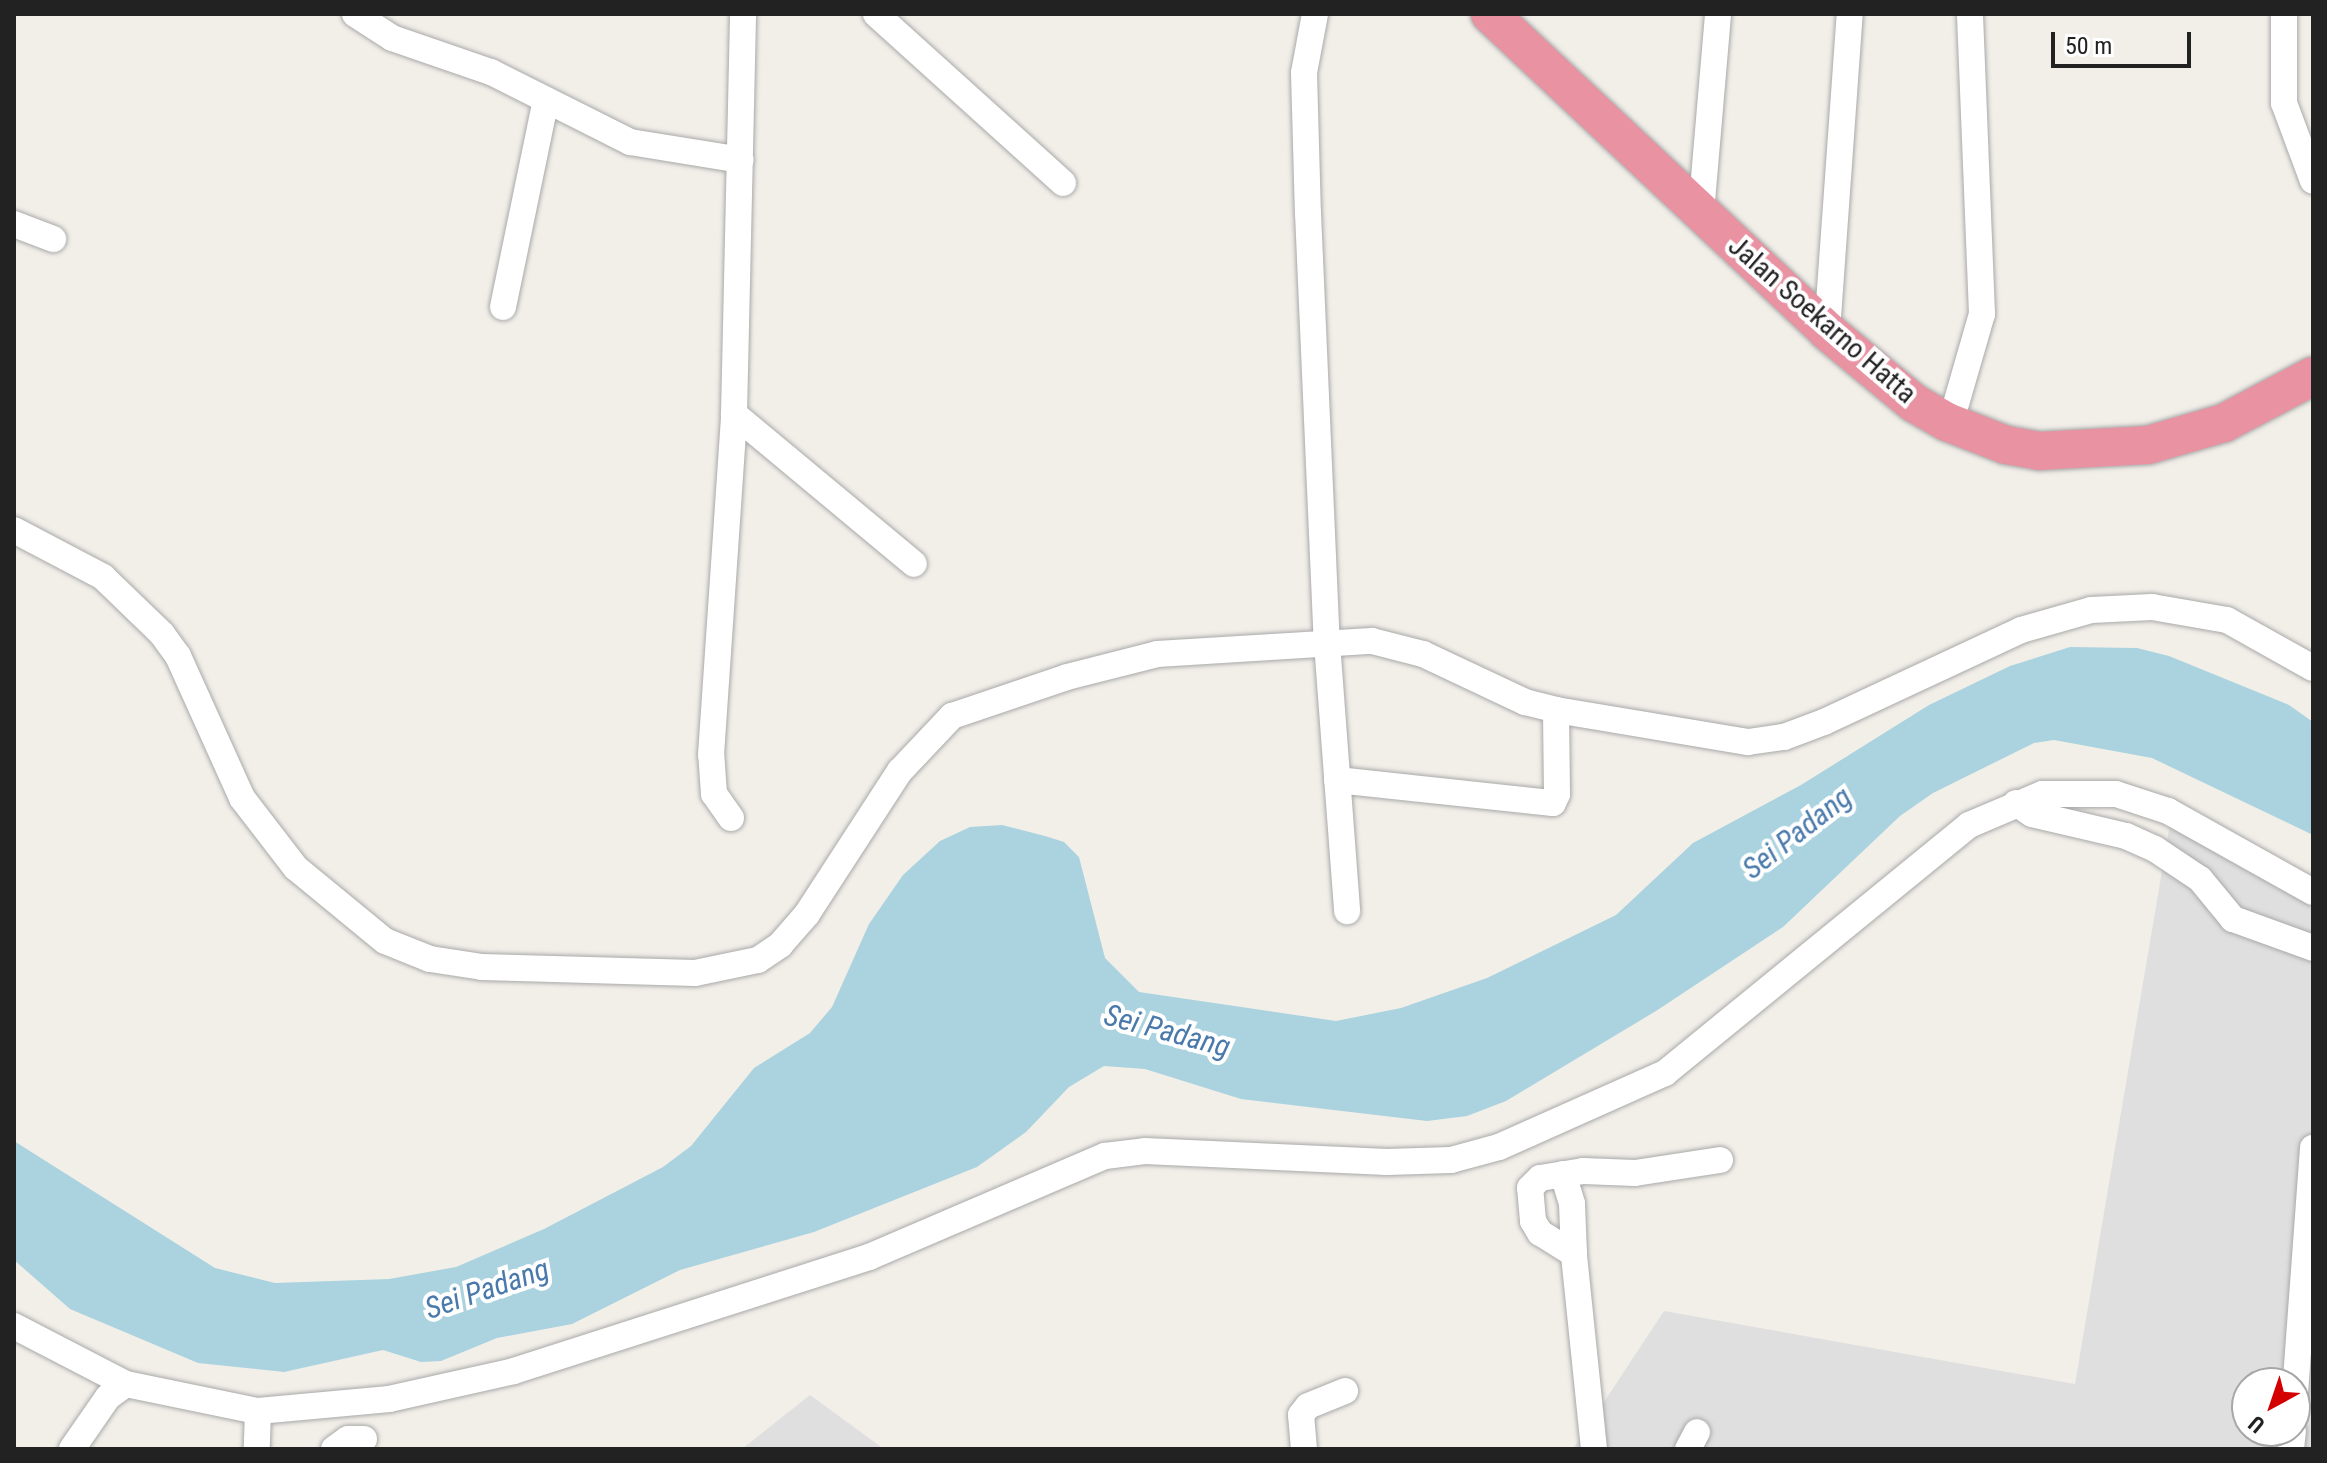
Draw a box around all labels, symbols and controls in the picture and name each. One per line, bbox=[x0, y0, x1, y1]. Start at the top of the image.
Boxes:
scale bar bbox=[2055, 16, 2195, 66]
text: 50 m bbox=[2065, 32, 2112, 60]
street label: Jalan Soekarno Hatta bbox=[1721, 229, 1923, 411]
water label: Sei Padang bbox=[1735, 779, 1859, 887]
water label: Sei Padang bbox=[1100, 997, 1234, 1065]
water label: Sei Padang bbox=[420, 1251, 554, 1327]
north arrow bbox=[2231, 1367, 2311, 1447]
text: U bbox=[2244, 1411, 2269, 1438]

